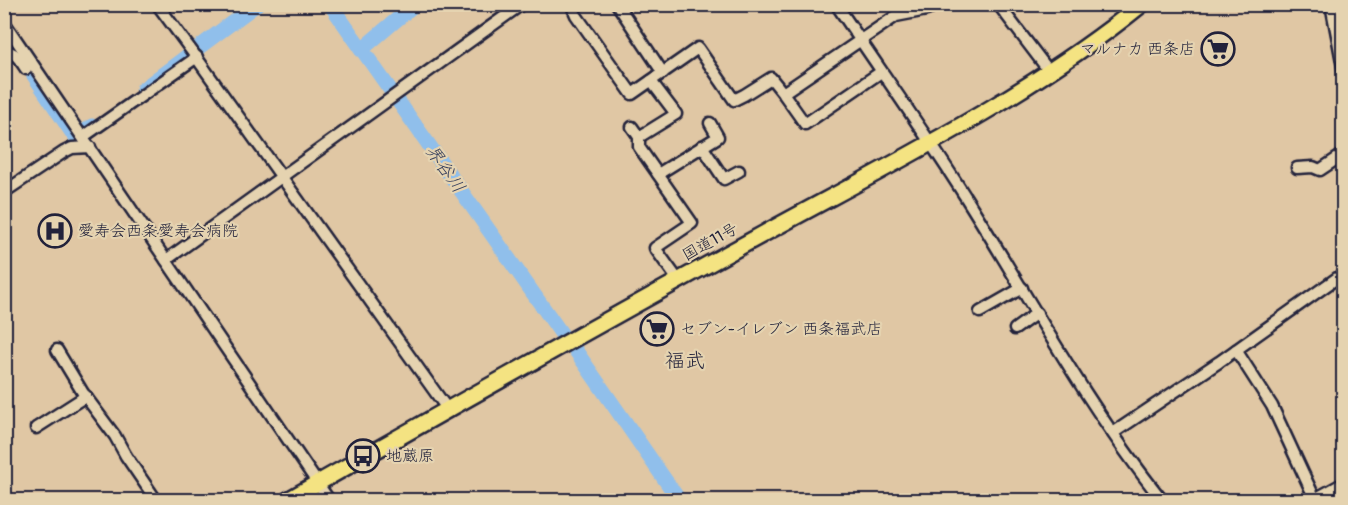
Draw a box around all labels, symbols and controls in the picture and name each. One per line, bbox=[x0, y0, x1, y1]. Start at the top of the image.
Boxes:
supermarket icon: マルナカ 西条店 bbox=[1200, 31, 1236, 67]
place label: マルナカ 西条店 bbox=[1080, 39, 1195, 59]
water label: 界谷川 bbox=[420, 140, 470, 198]
hospital icon: 愛寿会西条愛寿会病院 bbox=[37, 213, 73, 249]
street label: 国道11号 bbox=[679, 219, 741, 265]
place label: 愛寿会西条愛寿会病院 bbox=[78, 221, 238, 241]
supermarket icon: セブン-イレブン 西条福武店 bbox=[639, 311, 675, 347]
place label: セブン-イレブン 西条福武店 bbox=[680, 319, 882, 339]
district label: 福武 bbox=[665, 348, 705, 373]
bus stop icon: 地蔵原 bbox=[345, 438, 381, 474]
place label: 地蔵原 bbox=[386, 446, 434, 466]

